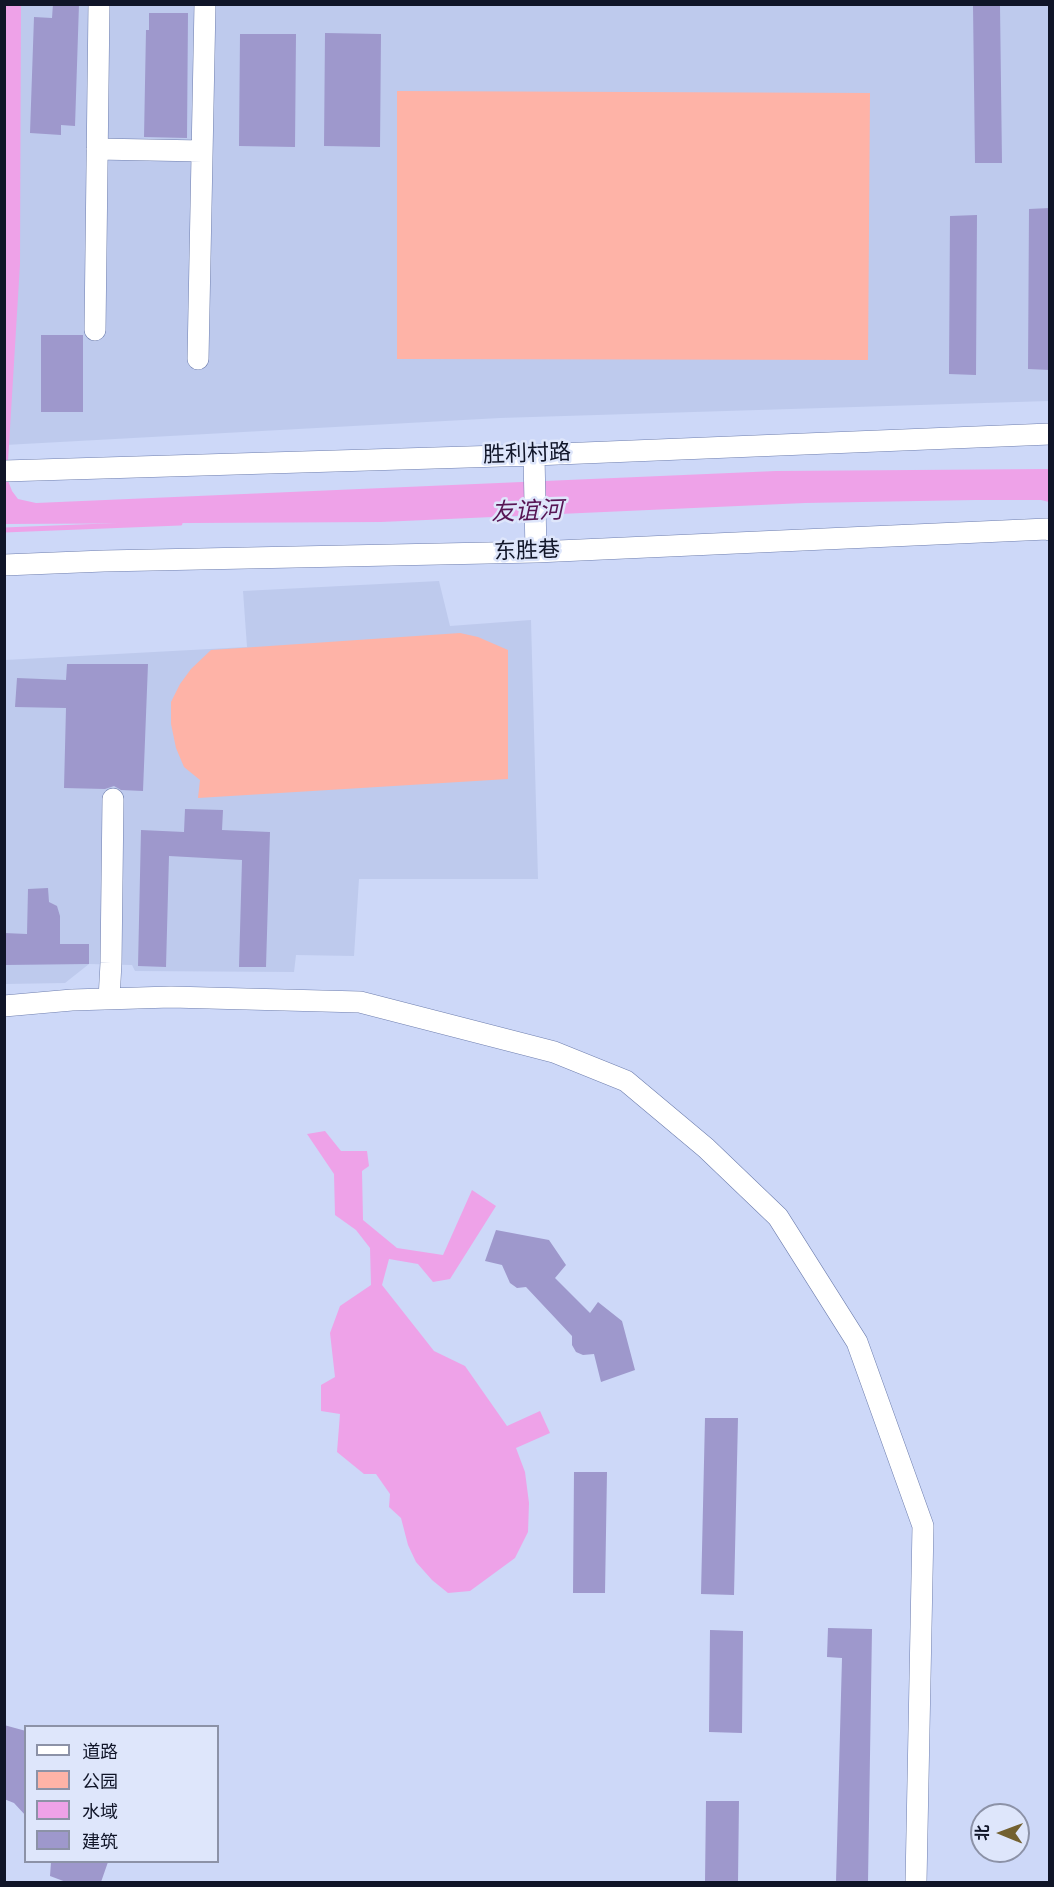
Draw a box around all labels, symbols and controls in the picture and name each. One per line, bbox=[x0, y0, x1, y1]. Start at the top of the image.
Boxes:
street label: 胜利村路 bbox=[483, 440, 571, 470]
water label: 友谊河 bbox=[491, 497, 563, 529]
street label: 东胜巷 bbox=[494, 538, 560, 566]
legend bbox=[24, 1725, 219, 1863]
text: 道路 bbox=[82, 1742, 118, 1763]
text: 公园 bbox=[82, 1772, 118, 1793]
text: 水域 bbox=[82, 1802, 118, 1823]
north arrow bbox=[970, 1803, 1030, 1863]
text: 北 bbox=[974, 1825, 993, 1841]
text: 建筑 bbox=[82, 1832, 118, 1853]

